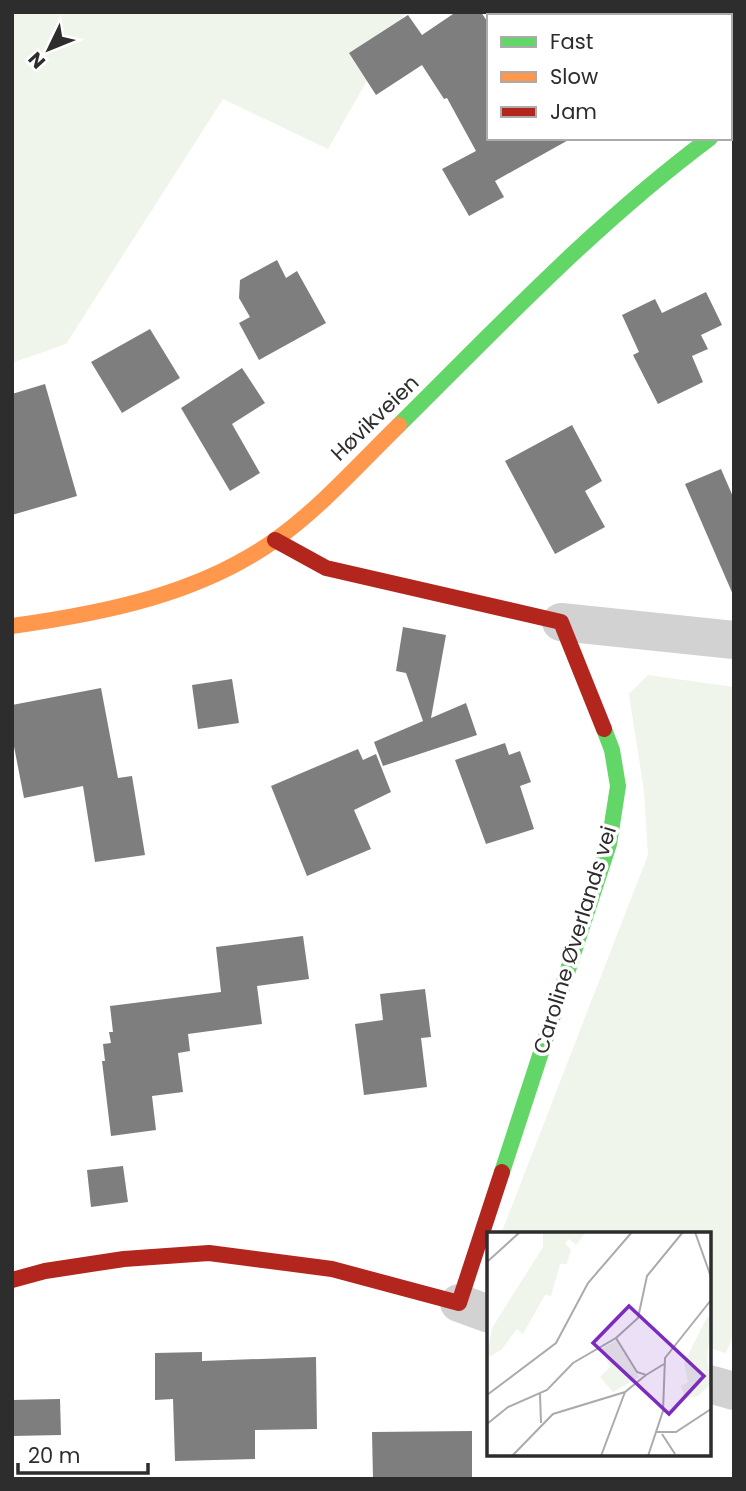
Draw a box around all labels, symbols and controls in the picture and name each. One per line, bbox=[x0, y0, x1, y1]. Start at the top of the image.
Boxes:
north arrow bbox=[14, 14, 84, 84]
legend bbox=[487, 14, 732, 140]
text: Fast bbox=[550, 27, 593, 56]
text: N bbox=[22, 46, 52, 75]
text: Slow bbox=[550, 62, 598, 91]
text: Jam bbox=[550, 97, 597, 126]
street label: Høvikveien bbox=[324, 368, 425, 467]
street label: Caroline Øverlands vei bbox=[526, 822, 623, 1057]
inset map bbox=[487, 1232, 711, 1456]
scale bar bbox=[18, 1432, 147, 1476]
text: 20 m bbox=[28, 1441, 81, 1470]

